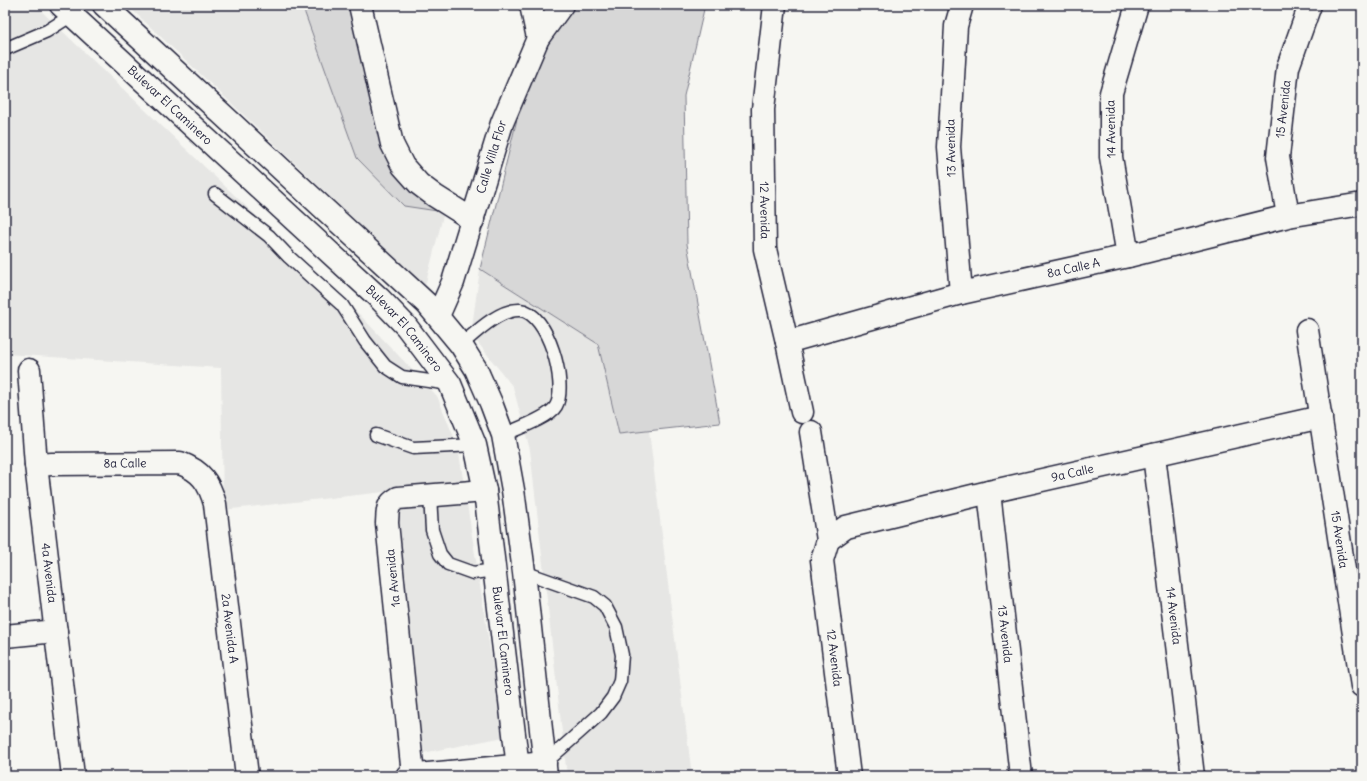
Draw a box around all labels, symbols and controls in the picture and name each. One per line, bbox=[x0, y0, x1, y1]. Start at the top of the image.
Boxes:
street label: Bulevar El Caminero bbox=[125, 62, 216, 148]
street label: 15 Avenida bbox=[1272, 79, 1293, 139]
street label: 14 Avenida bbox=[1102, 100, 1119, 158]
street label: Calle Villa Flor bbox=[473, 118, 509, 195]
street label: 13 Avenida bbox=[942, 119, 959, 177]
street label: 12 Avenida bbox=[757, 181, 773, 239]
street label: 8a Calle A bbox=[1046, 254, 1102, 281]
street label: Bulevar El Caminero bbox=[363, 282, 446, 375]
street label: 8a Calle bbox=[103, 455, 147, 471]
street label: 9a Calle bbox=[1050, 461, 1095, 485]
street label: 15 Avenida bbox=[1328, 510, 1352, 569]
street label: 4a Avenida bbox=[38, 542, 60, 604]
street label: 1a Avenida bbox=[382, 548, 403, 608]
street label: Bulevar El Caminero bbox=[489, 585, 517, 697]
street label: 14 Avenida bbox=[1163, 586, 1185, 646]
street label: 2a Avenida A bbox=[219, 593, 242, 665]
street label: 13 Avenida bbox=[995, 604, 1016, 664]
street label: 12 Avenida bbox=[824, 628, 846, 688]

